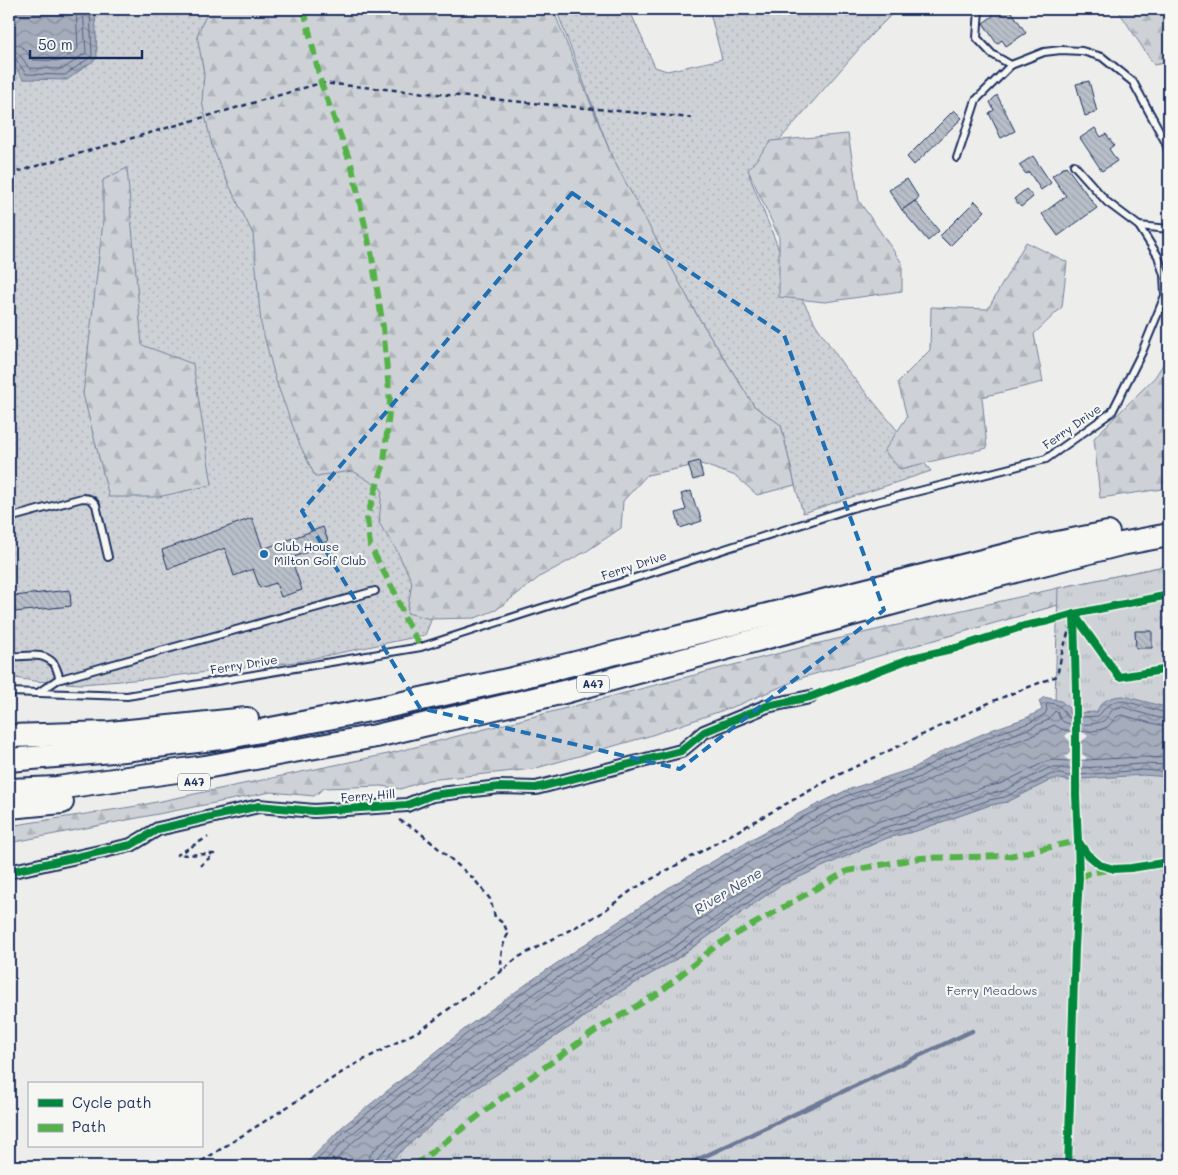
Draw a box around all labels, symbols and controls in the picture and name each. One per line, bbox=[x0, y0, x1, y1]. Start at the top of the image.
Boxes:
scale bar bbox=[30, 28, 142, 60]
text: 50 m bbox=[38, 34, 73, 54]
street label: Ferry Drive bbox=[1039, 400, 1104, 452]
place label: Club House Milton Golf Club bbox=[274, 538, 366, 568]
street label: Ferry Drive bbox=[599, 547, 669, 583]
marker: Club House Milton Golf Club bbox=[258, 548, 270, 560]
street label: Ferry Drive bbox=[209, 651, 279, 677]
road number: A47 bbox=[577, 676, 609, 692]
road number: A47 bbox=[178, 774, 210, 790]
street label: Ferry Hill bbox=[340, 785, 396, 805]
water label: River Nene bbox=[690, 863, 765, 918]
park label: Ferry Meadows bbox=[947, 982, 1037, 998]
legend bbox=[28, 1082, 202, 1148]
text: Cycle path bbox=[72, 1092, 151, 1112]
text: Path bbox=[72, 1116, 106, 1136]

